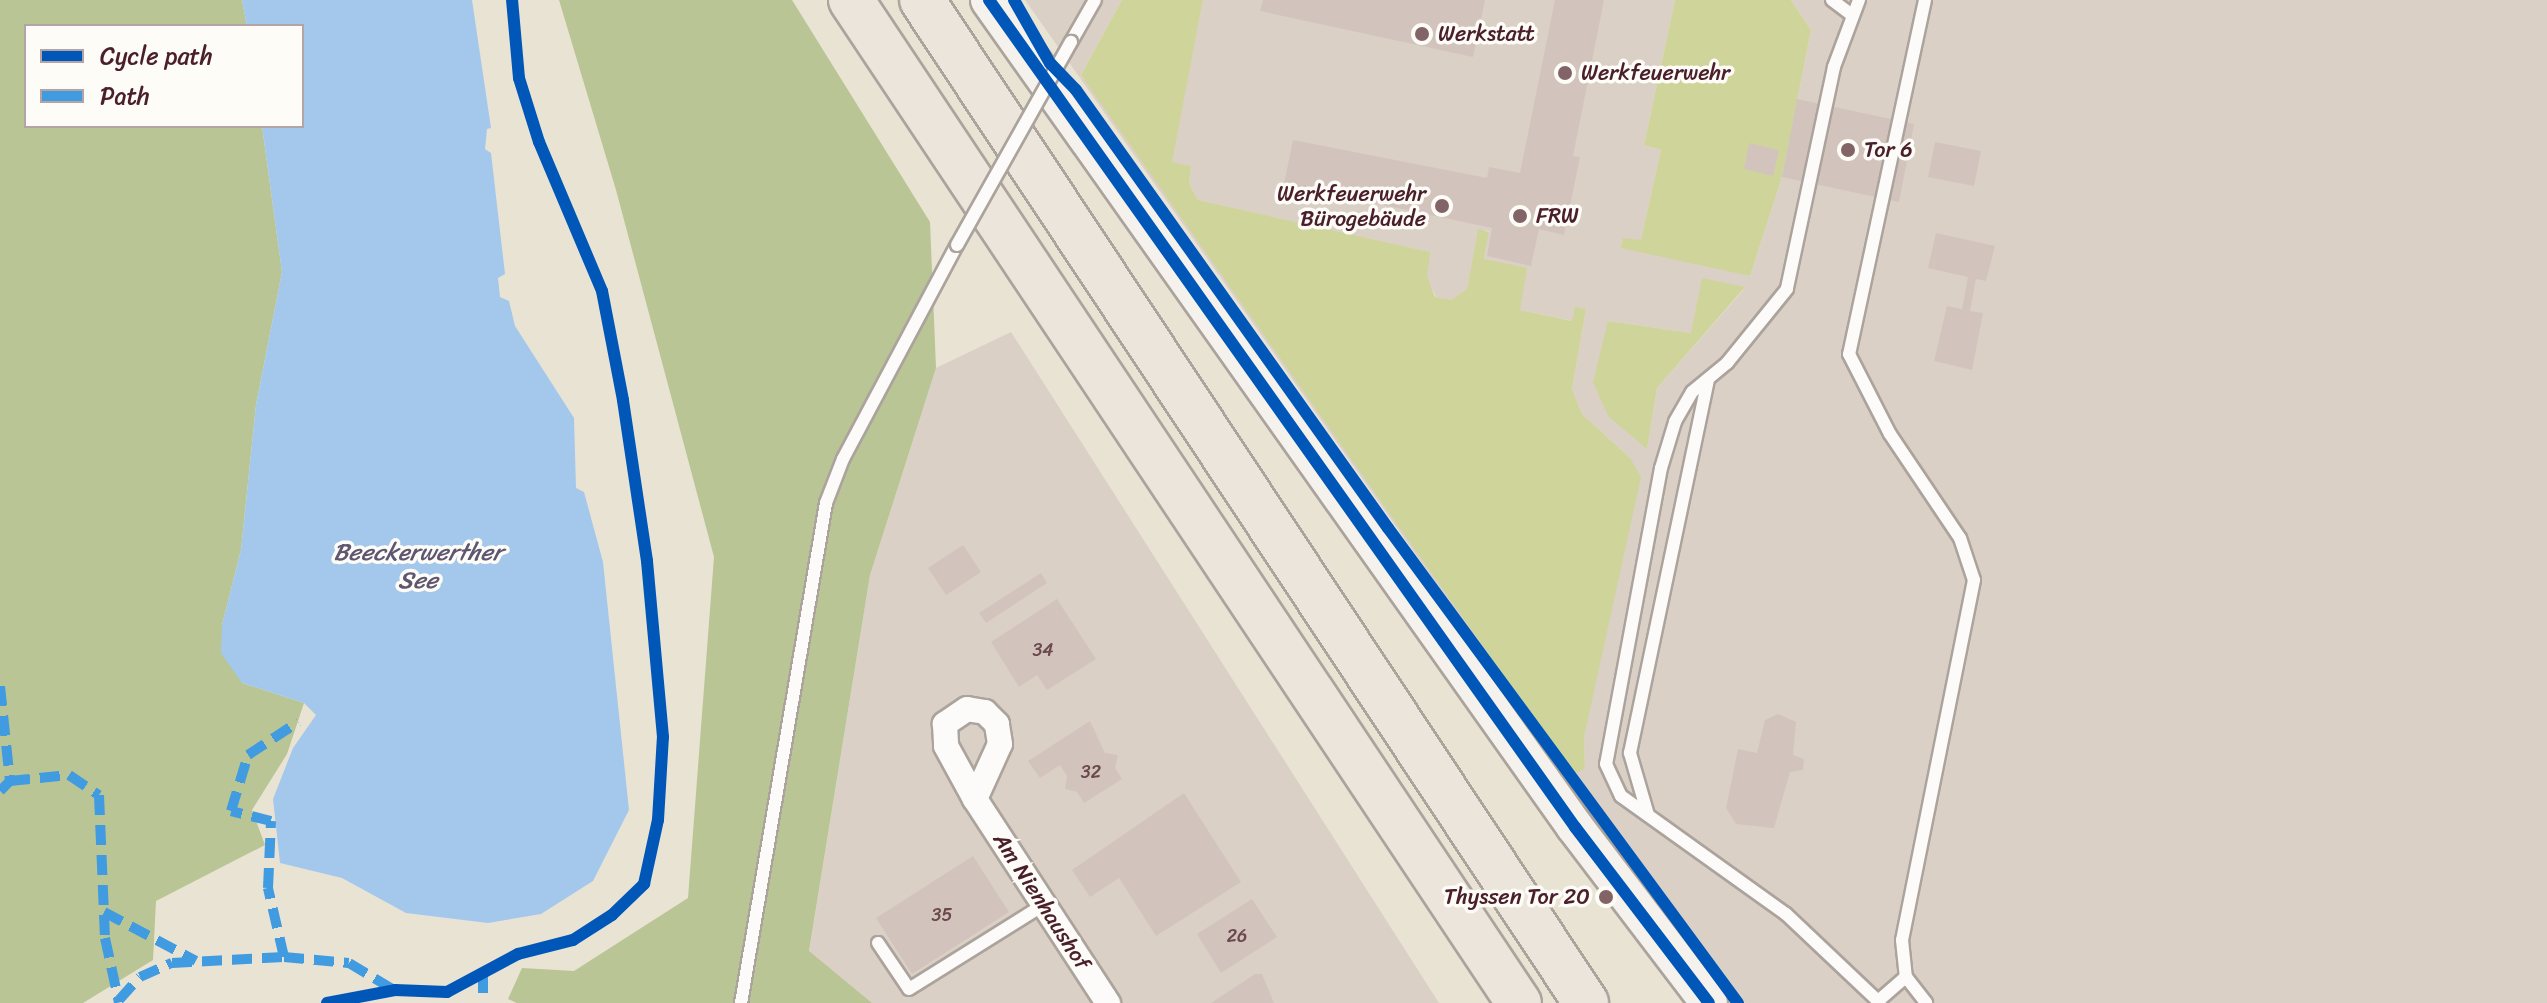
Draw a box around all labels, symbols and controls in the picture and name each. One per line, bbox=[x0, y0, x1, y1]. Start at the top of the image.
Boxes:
place label: Werkstatt bbox=[1438, 21, 1535, 47]
legend bbox=[24, 24, 304, 128]
marker: Werkstatt bbox=[1413, 25, 1431, 43]
text: Cycle path bbox=[100, 35, 213, 77]
place label: Werkfeuerwehr bbox=[1581, 60, 1730, 86]
marker: Werkfeuerwehr bbox=[1556, 64, 1574, 82]
text: Path bbox=[100, 75, 150, 117]
place label: Tor 6 bbox=[1864, 137, 1913, 163]
marker: Tor 6 bbox=[1839, 141, 1857, 159]
place label: Werkfeuerwehr Bürogebäude bbox=[1277, 180, 1426, 232]
marker: Werkfeuerwehr Bürogebäude bbox=[1433, 197, 1451, 215]
place label: FRW bbox=[1536, 203, 1579, 229]
marker: FRW bbox=[1511, 207, 1529, 225]
water label: Beeckerwerther See bbox=[333, 539, 503, 595]
house number: 34 bbox=[1032, 639, 1054, 661]
house number: 32 bbox=[1081, 761, 1101, 783]
street label: Am Nienhaushof bbox=[988, 828, 1096, 974]
place label: Thyssen Tor 20 bbox=[1444, 884, 1590, 910]
marker: Thyssen Tor 20 bbox=[1597, 888, 1615, 906]
house number: 35 bbox=[932, 904, 952, 926]
house number: 26 bbox=[1227, 925, 1247, 947]

